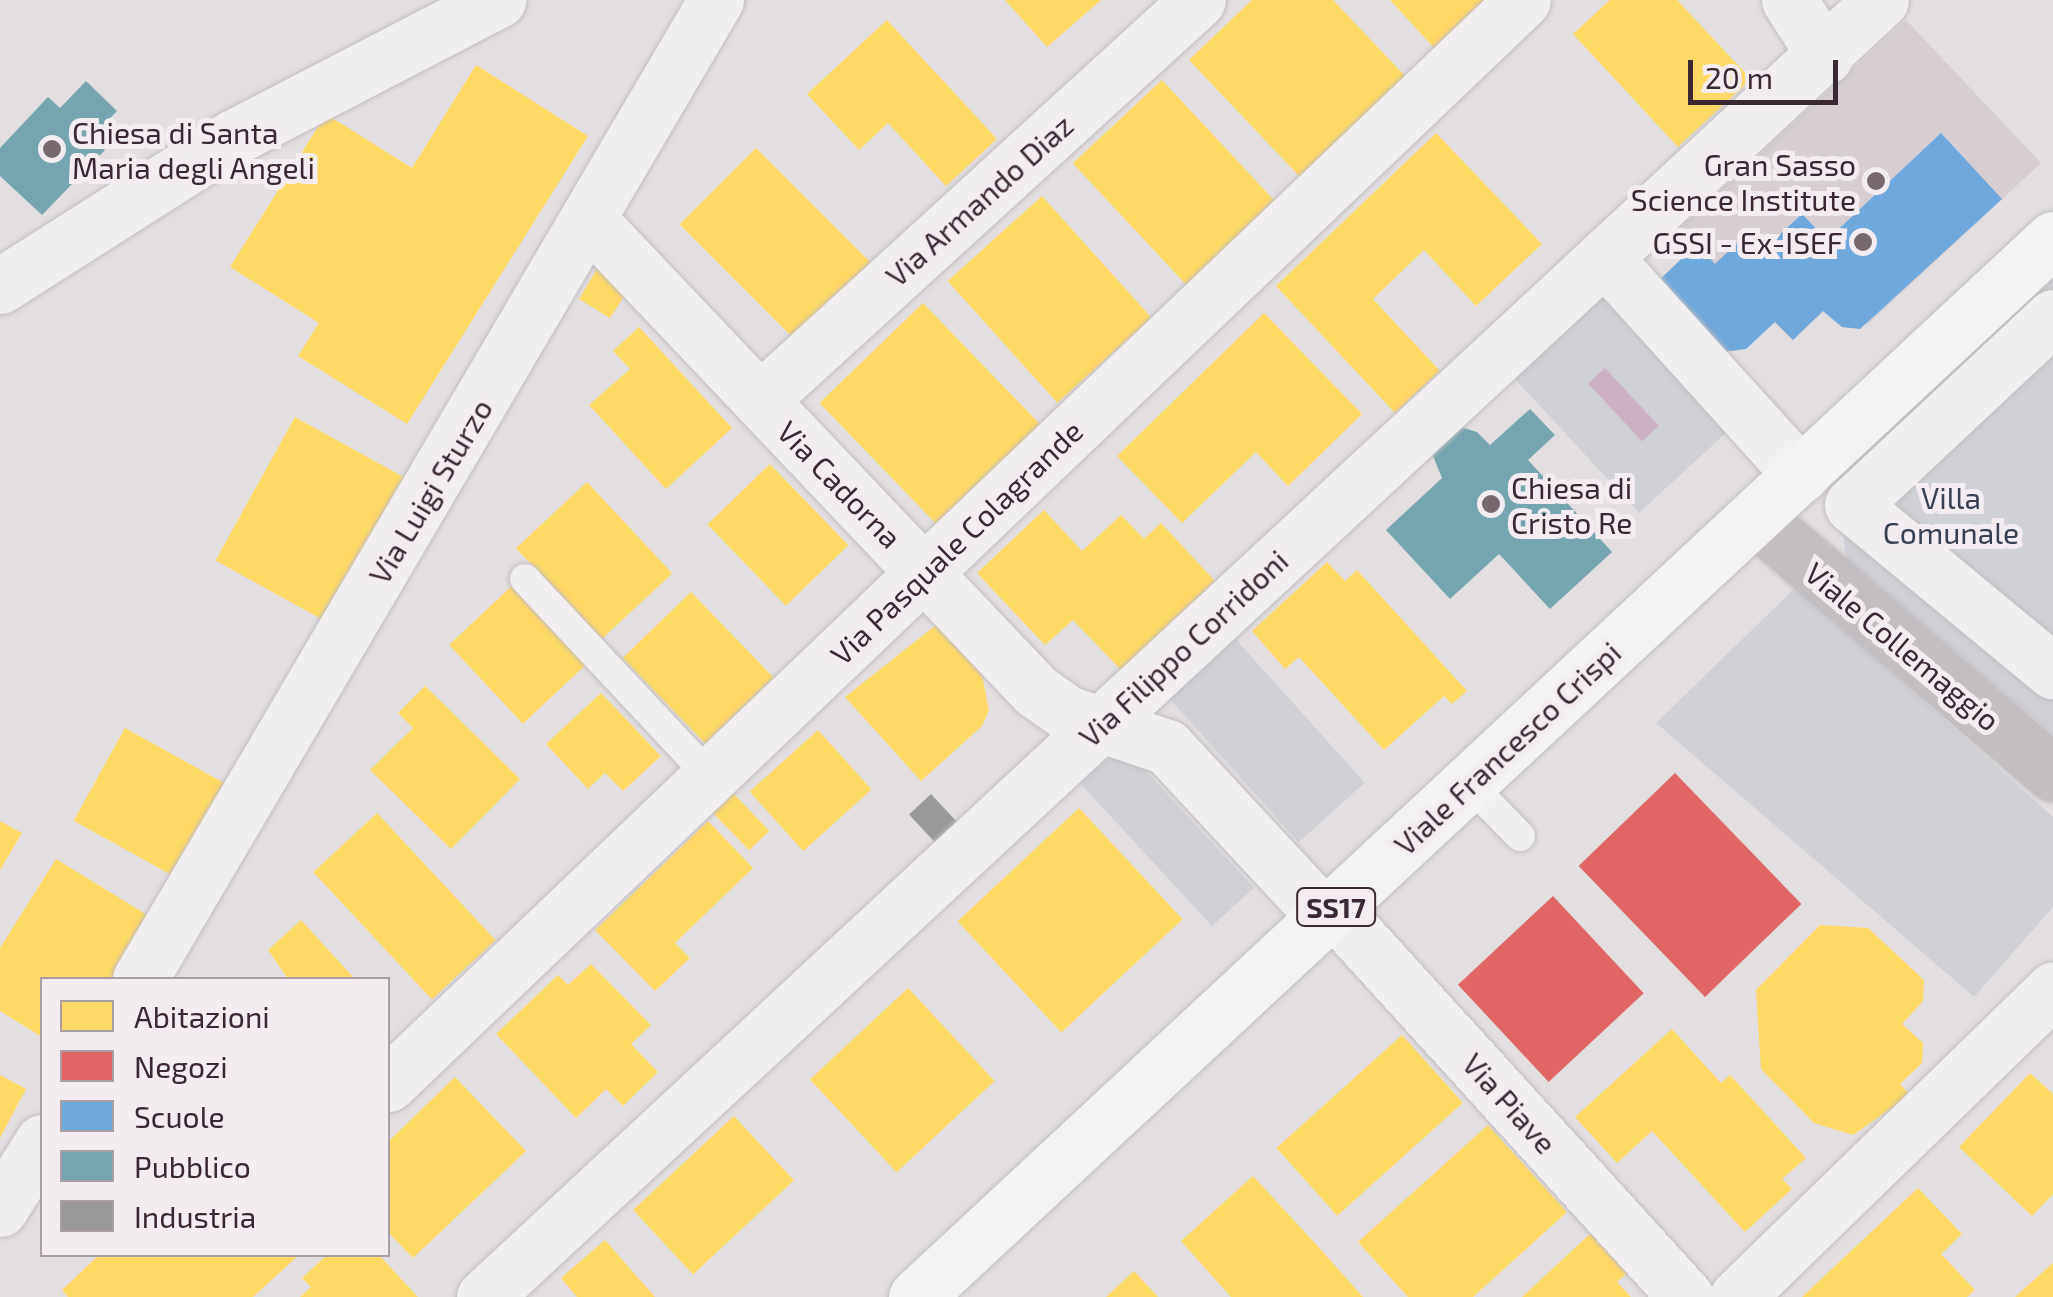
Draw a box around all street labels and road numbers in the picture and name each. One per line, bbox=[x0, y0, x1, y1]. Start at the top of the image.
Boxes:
street label: Via Armando Diaz bbox=[878, 106, 1080, 294]
street label: Via Luigi Sturzo bbox=[361, 392, 499, 590]
street label: Via Pasquale Colagrande bbox=[823, 412, 1089, 672]
street label: Via Cadorna bbox=[771, 413, 909, 555]
street label: Via Filippo Corridoni bbox=[1071, 542, 1295, 754]
street label: Viale Collemaggio bbox=[1798, 554, 2008, 738]
street label: Viale Francesco Crispi bbox=[1386, 634, 1628, 862]
road number: SS17 bbox=[1296, 884, 1376, 930]
street label: Via Piave bbox=[1456, 1046, 1564, 1160]

